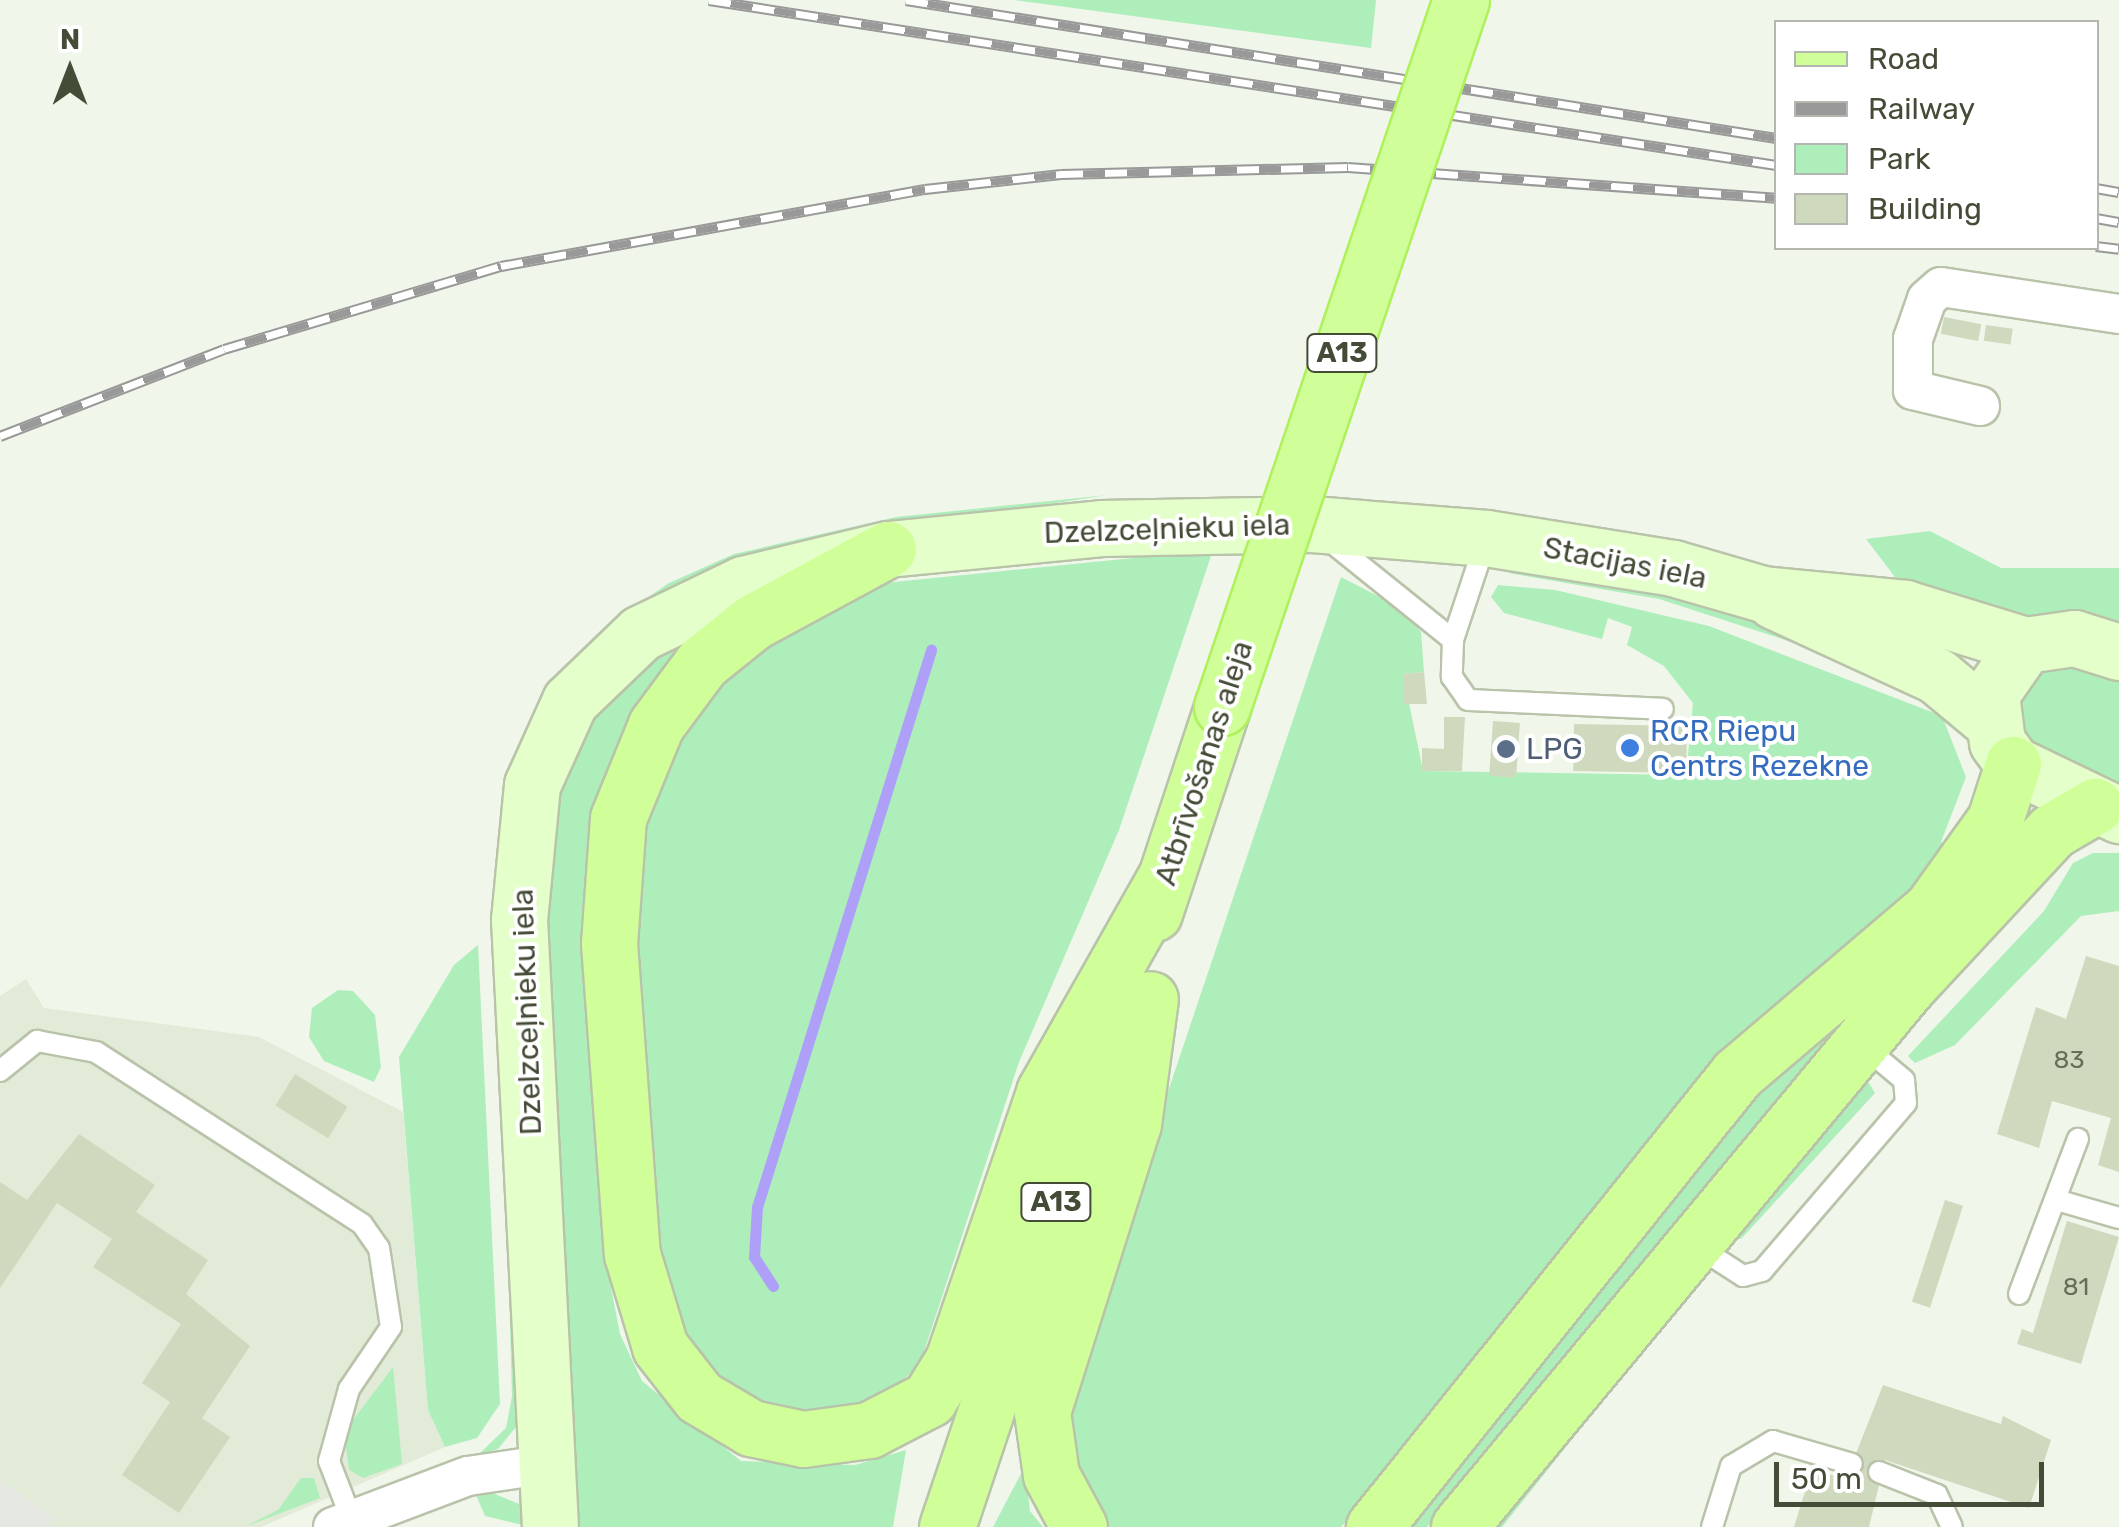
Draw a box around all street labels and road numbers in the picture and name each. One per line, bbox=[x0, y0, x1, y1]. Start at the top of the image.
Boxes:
road number: A13 bbox=[1304, 330, 1380, 376]
street label: Dzelzceļnieku iela bbox=[1043, 507, 1291, 551]
street label: Stacijas iela bbox=[1540, 530, 1710, 596]
street label: Atbrīvošanas aleja bbox=[1147, 636, 1261, 890]
street label: Dzelzceļnieku iela bbox=[505, 888, 549, 1136]
road number: A13 bbox=[1018, 1179, 1094, 1225]

